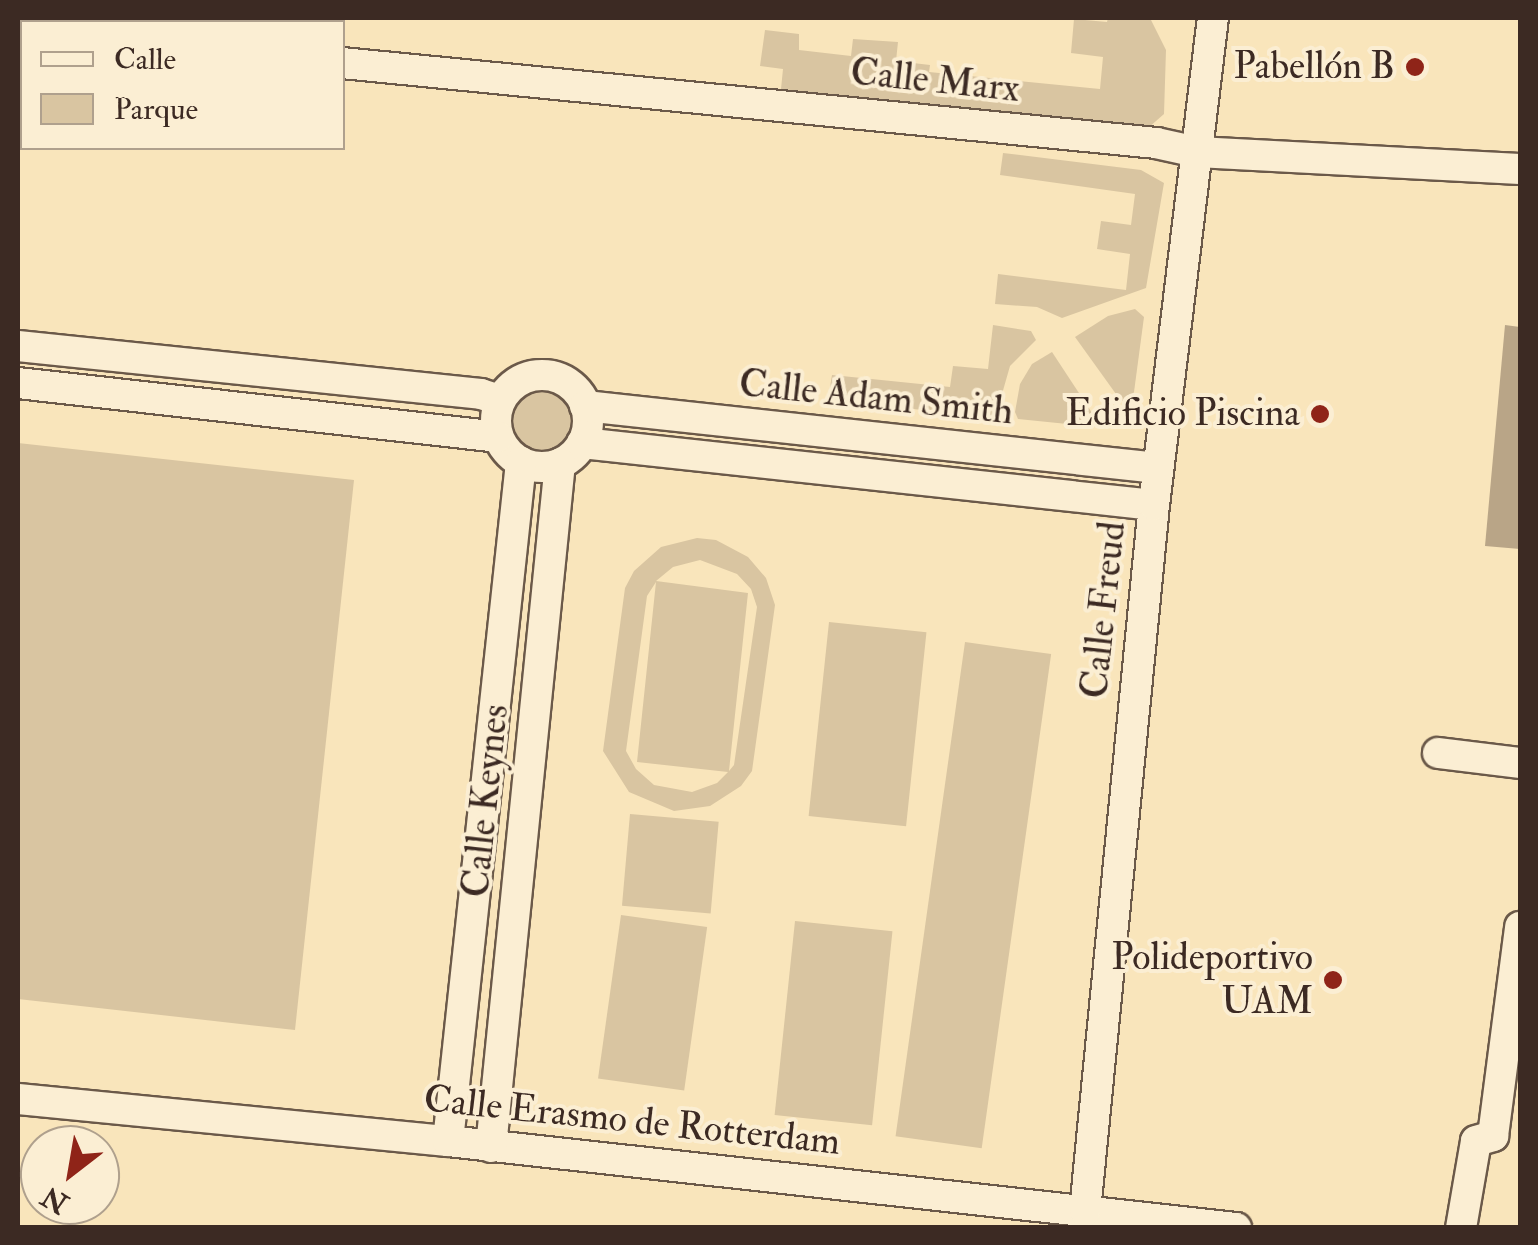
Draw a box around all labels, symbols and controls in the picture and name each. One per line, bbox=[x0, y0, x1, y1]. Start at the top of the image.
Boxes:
legend bbox=[20, 20, 345, 150]
text: Calle bbox=[114, 41, 176, 78]
place label: Pabellón B bbox=[1233, 44, 1395, 90]
street label: Calle Marx bbox=[848, 49, 1022, 113]
marker: Pabellón B bbox=[1404, 56, 1426, 78]
text: Parque bbox=[114, 91, 198, 128]
street label: Calle Adam Smith bbox=[737, 361, 1015, 435]
place label: Edificio Piscina bbox=[1066, 391, 1300, 437]
marker: Edificio Piscina bbox=[1309, 403, 1331, 425]
street label: Calle Freud bbox=[1072, 519, 1136, 701]
street label: Calle Keynes bbox=[453, 702, 519, 900]
place label: Polideportivo UAM bbox=[1111, 935, 1313, 1024]
marker: Polideportivo UAM bbox=[1322, 969, 1344, 991]
street label: Calle Erasmo de Rotterdam bbox=[422, 1076, 842, 1166]
north arrow bbox=[20, 1125, 120, 1225]
text: N bbox=[36, 1178, 75, 1221]

